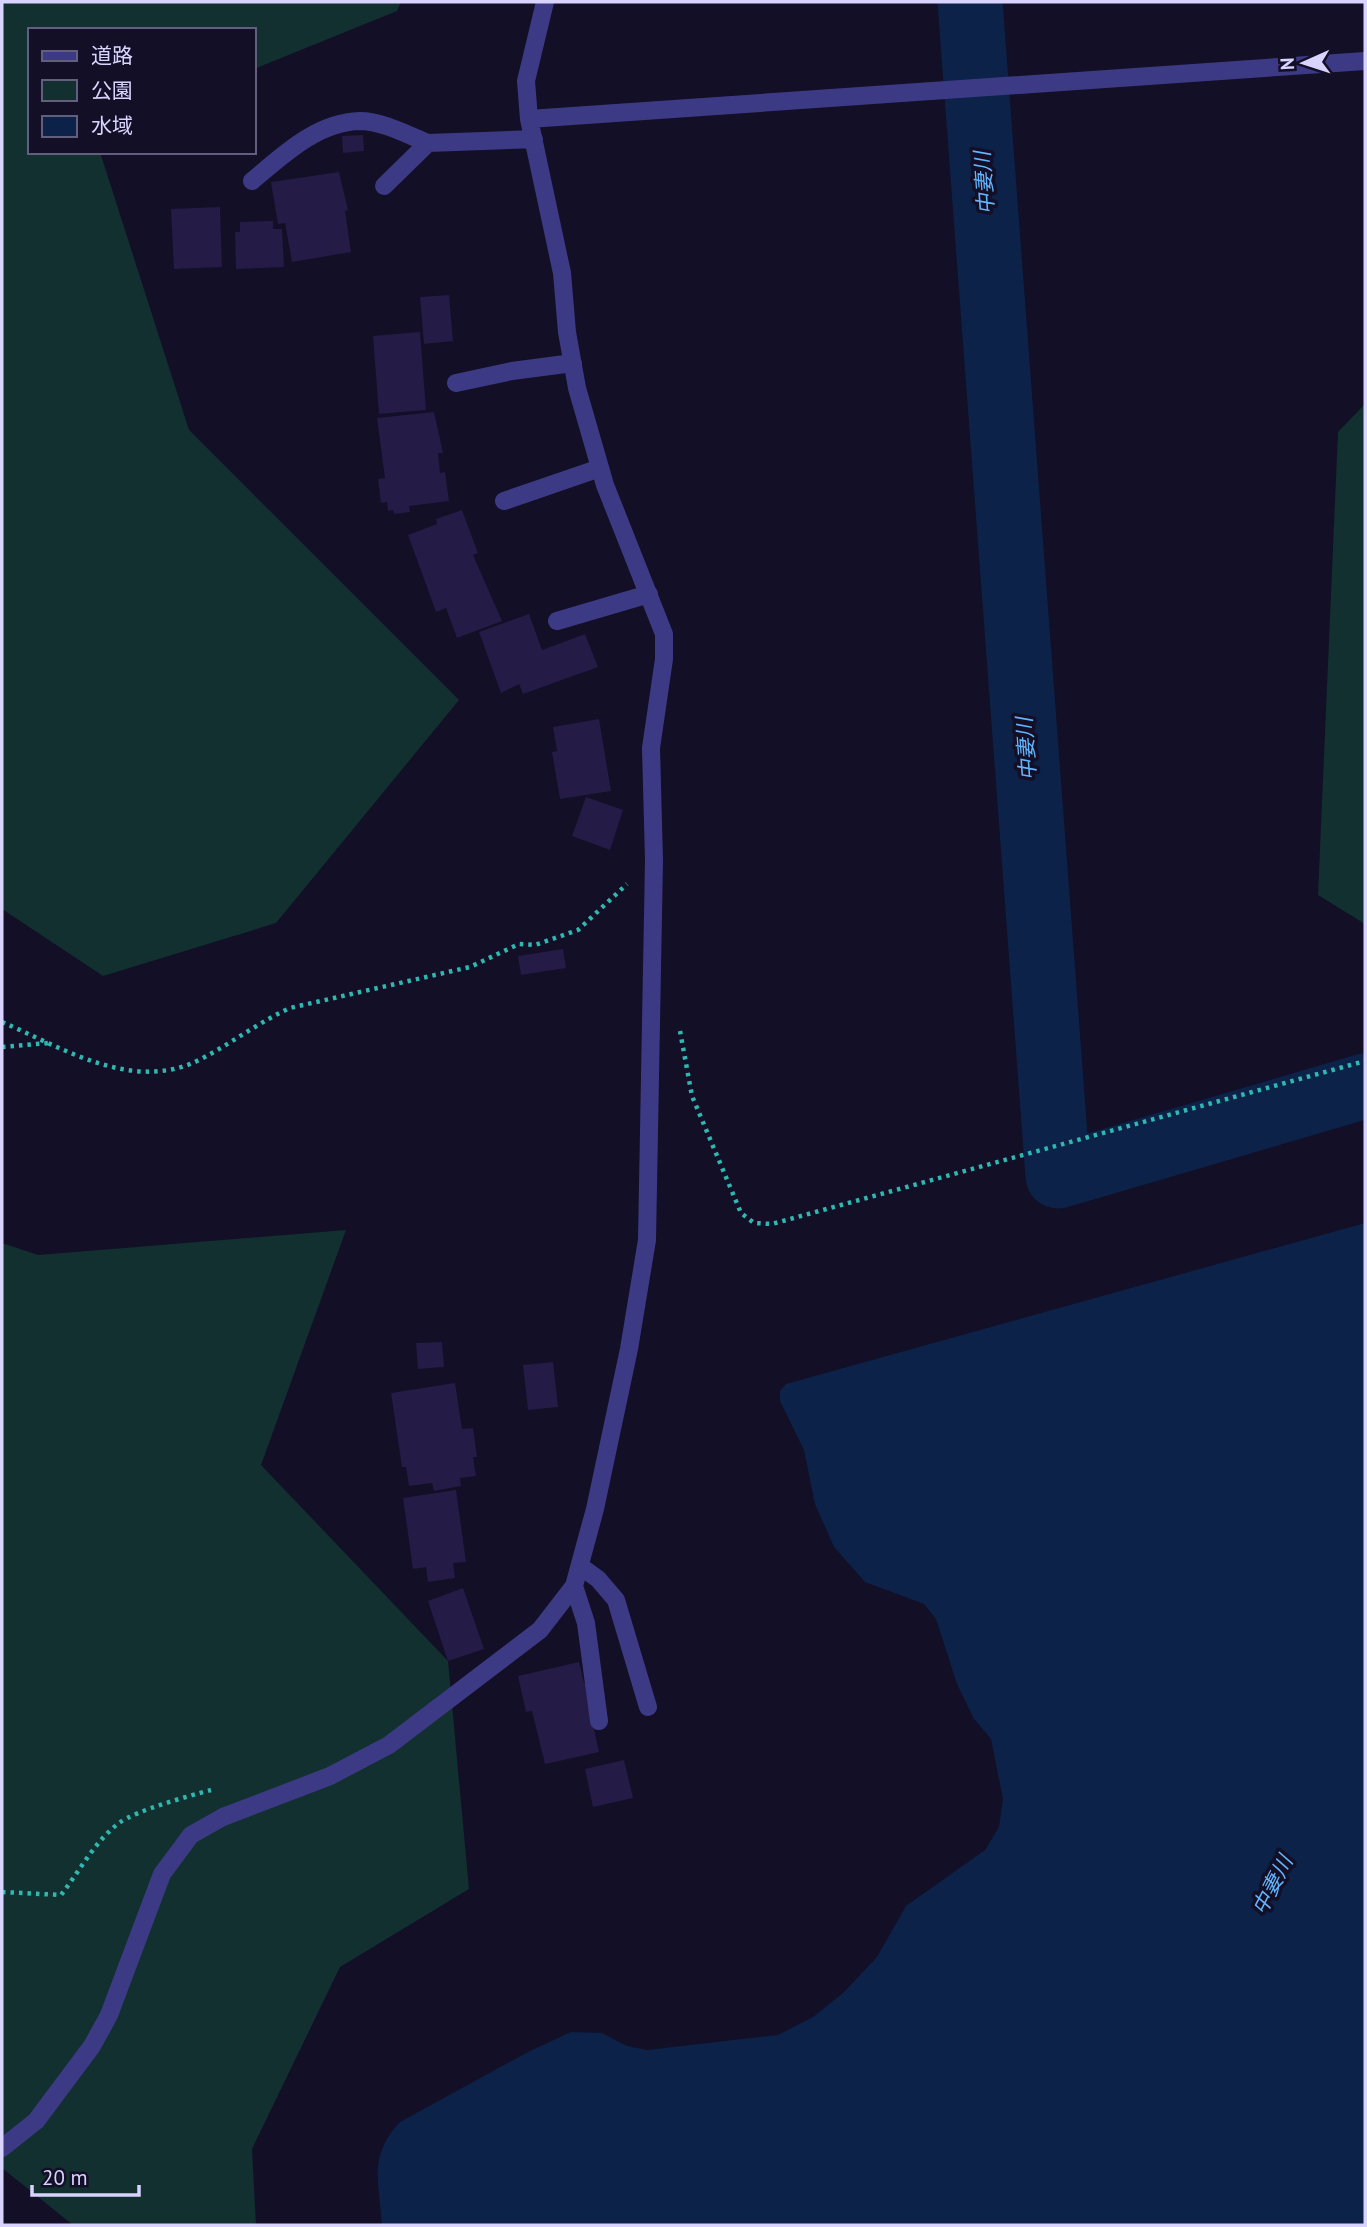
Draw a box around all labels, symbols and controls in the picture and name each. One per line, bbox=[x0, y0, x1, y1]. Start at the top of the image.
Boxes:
legend bbox=[28, 28, 256, 154]
north arrow bbox=[1269, 28, 1339, 98]
text: 道路 bbox=[91, 42, 133, 69]
text: N bbox=[1275, 57, 1299, 71]
text: 公園 bbox=[91, 77, 133, 104]
text: 水域 bbox=[91, 112, 133, 139]
water label: 中妻川 bbox=[968, 149, 1000, 215]
water label: 中妻川 bbox=[1010, 715, 1042, 781]
water label: 中妻川 bbox=[1246, 1849, 1299, 1919]
scale bar bbox=[32, 2154, 138, 2198]
text: 20 m bbox=[42, 2164, 88, 2191]

